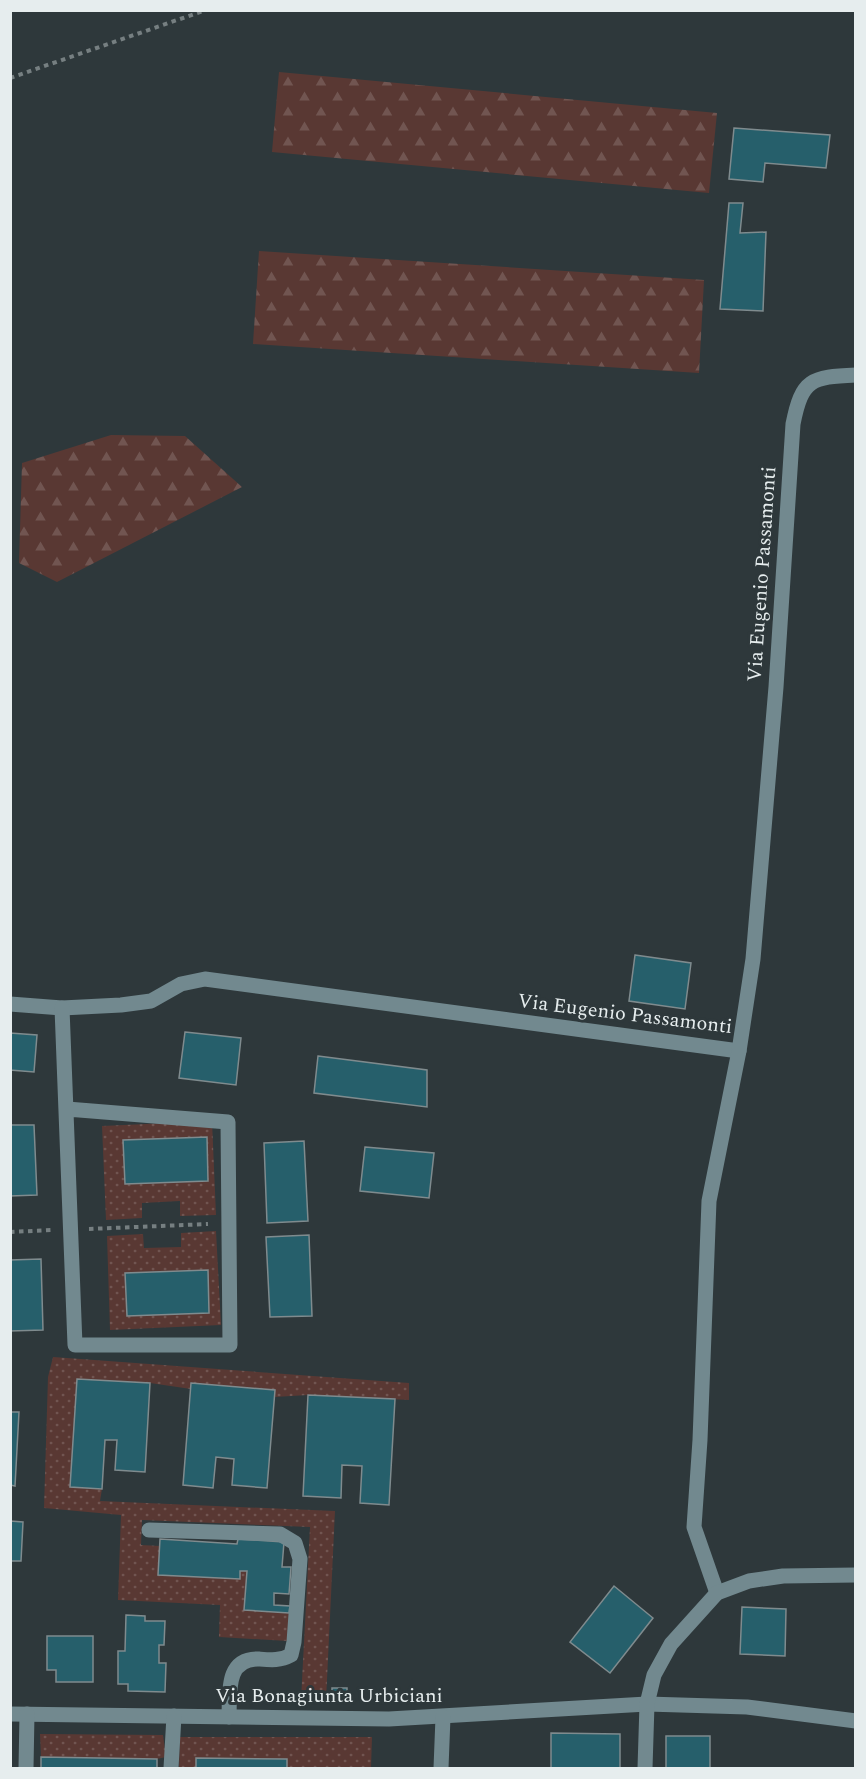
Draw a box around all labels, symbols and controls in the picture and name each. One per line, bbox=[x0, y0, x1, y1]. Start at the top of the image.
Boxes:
street label: Via Eugenio Passamonti bbox=[739, 465, 785, 683]
street label: Via Eugenio Passamonti bbox=[516, 986, 734, 1042]
street label: Via Bonagiunta Urbiciani bbox=[215, 1681, 443, 1711]

